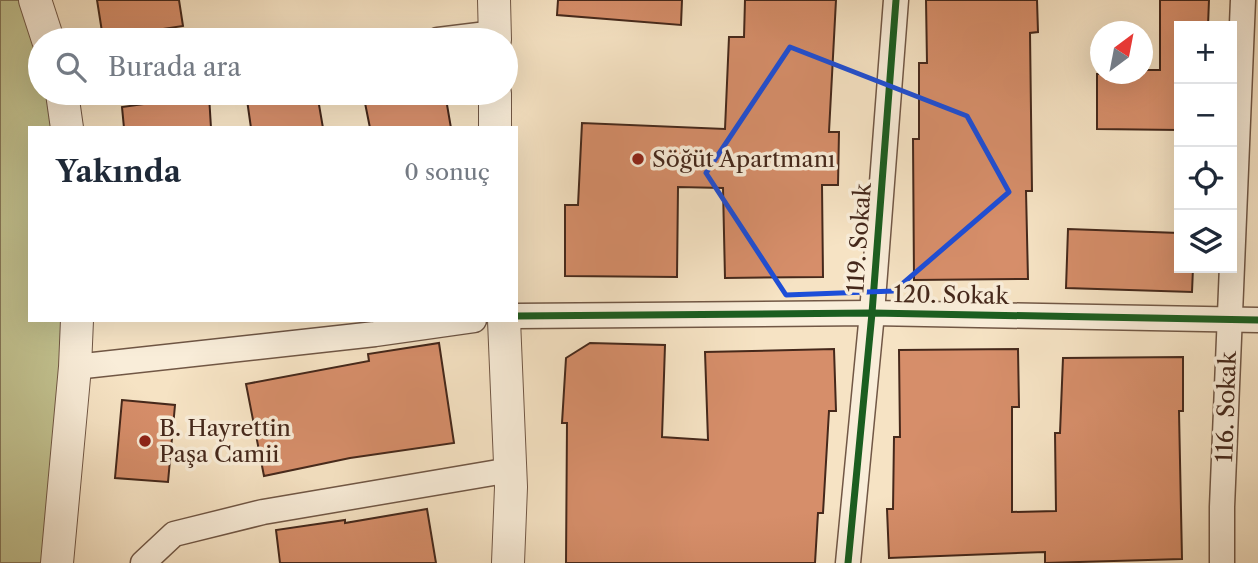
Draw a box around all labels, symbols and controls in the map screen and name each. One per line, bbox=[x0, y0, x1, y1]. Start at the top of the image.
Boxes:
north arrow bbox=[1090, 21, 1153, 84]
map controls bbox=[1174, 21, 1237, 273]
button: + bbox=[1174, 21, 1237, 84]
search box bbox=[28, 28, 518, 105]
icon: search bbox=[52, 48, 90, 86]
text: Burada ara bbox=[108, 51, 241, 83]
button: − bbox=[1174, 84, 1237, 147]
place label: Söğüt Apartmanı bbox=[652, 145, 835, 173]
button: locate bbox=[1174, 147, 1237, 210]
marker: Söğüt Apartmanı bbox=[630, 151, 646, 167]
text: Yakında bbox=[56, 153, 181, 190]
text: 0 sonuç bbox=[404, 158, 490, 186]
street label: 119. Sokak bbox=[841, 180, 877, 294]
button: layers bbox=[1174, 210, 1237, 273]
street label: 120. Sokak bbox=[893, 280, 1011, 310]
street label: 116. Sokak bbox=[1210, 349, 1242, 463]
place label: B. Hayrettin Paşa Camii bbox=[159, 414, 291, 468]
marker: B. Hayrettin Paşa Camii bbox=[137, 433, 153, 449]

